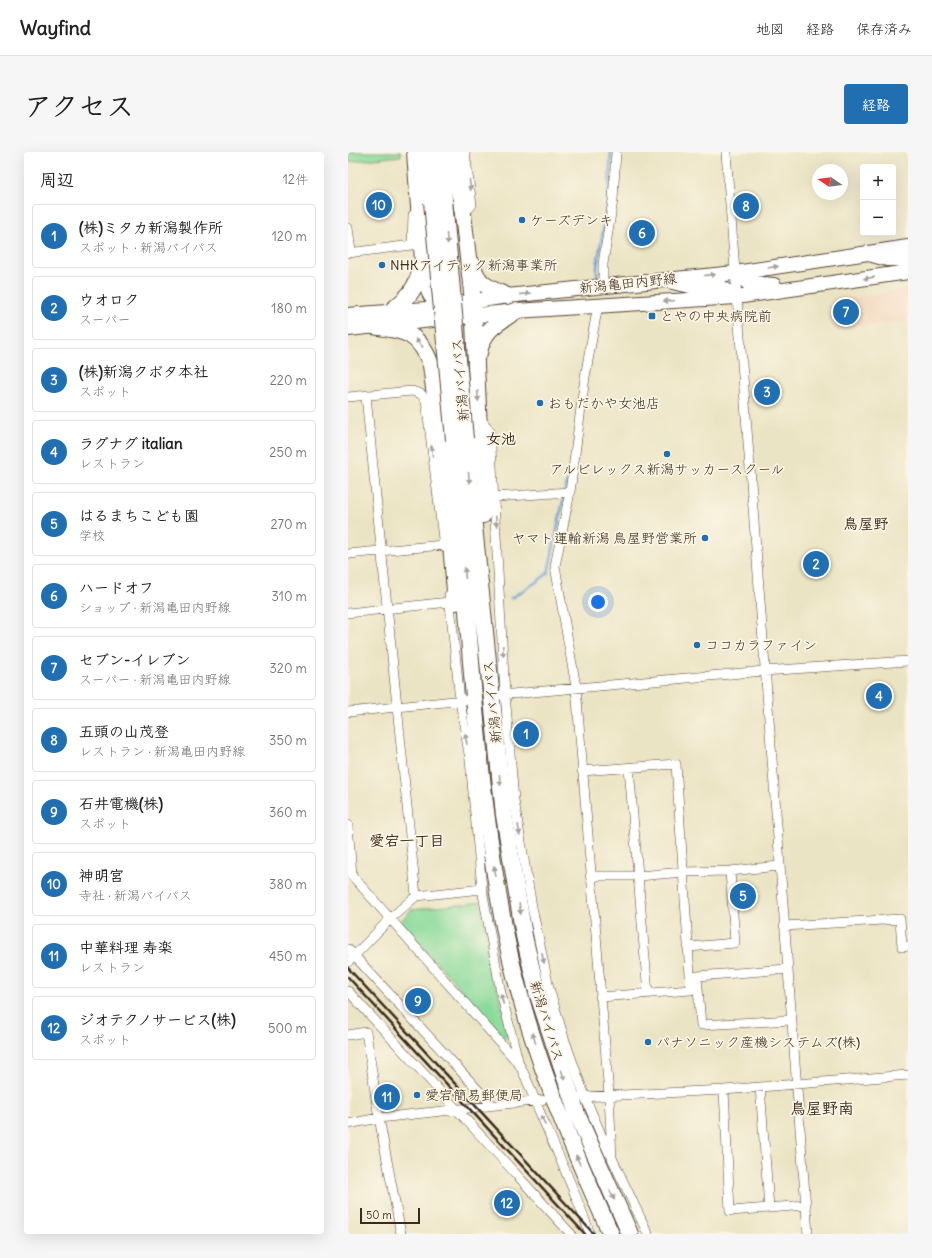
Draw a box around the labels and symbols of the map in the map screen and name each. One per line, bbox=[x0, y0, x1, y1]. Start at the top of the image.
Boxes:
north arrow bbox=[812, 164, 848, 200]
one-way arrow bbox=[467, 179, 473, 191]
pin: 10 bbox=[366, 190, 392, 220]
pin: 8 bbox=[733, 191, 759, 221]
place label: ケーズデンキ bbox=[530, 211, 613, 229]
marker: ケーズデンキ bbox=[517, 215, 527, 225]
pin: 6 bbox=[629, 218, 655, 248]
one-way arrow bbox=[444, 233, 451, 245]
place label: NHKアイテック新潟事業所 bbox=[390, 256, 558, 274]
marker: NHKアイテック新潟事業所 bbox=[377, 260, 387, 270]
one-way arrow bbox=[767, 264, 779, 270]
street label: 新潟亀田内野線 bbox=[578, 269, 678, 297]
one-way arrow bbox=[704, 271, 716, 278]
one-way arrow bbox=[863, 275, 876, 281]
one-way arrow bbox=[519, 291, 531, 298]
pin: 7 bbox=[833, 297, 859, 327]
one-way arrow bbox=[662, 298, 675, 304]
place label: とやの中央病院前 bbox=[660, 307, 772, 325]
marker: とやの中央病院前 bbox=[647, 311, 657, 321]
one-way arrow bbox=[415, 338, 424, 348]
street label: 新潟バイパス bbox=[447, 338, 473, 422]
pin: 3 bbox=[754, 377, 780, 407]
one-way arrow bbox=[474, 390, 481, 402]
place label: おもだかや女池店 bbox=[548, 394, 660, 412]
marker: おもだかや女池店 bbox=[535, 398, 545, 408]
district label: 女池 bbox=[486, 429, 516, 448]
one-way arrow bbox=[429, 445, 435, 457]
marker: アルビレックス新潟サッカースクール bbox=[662, 449, 672, 459]
place label: アルビレックス新潟サッカースクール bbox=[549, 460, 785, 478]
one-way arrow bbox=[466, 472, 473, 484]
district label: 鳥屋野 bbox=[843, 514, 889, 533]
one-way arrow bbox=[492, 515, 499, 527]
place label: ヤマト運輸新潟 鳥屋野営業所 bbox=[512, 529, 697, 547]
marker: ヤマト運輸新潟 鳥屋野営業所 bbox=[700, 533, 710, 543]
pin: 2 bbox=[803, 549, 829, 579]
one-way arrow bbox=[462, 567, 468, 579]
your location bbox=[588, 592, 608, 612]
place label: ココカラファイン bbox=[705, 636, 817, 654]
marker: ココカラファイン bbox=[692, 640, 702, 650]
one-way arrow bbox=[500, 645, 507, 657]
street label: 新潟バイパス bbox=[479, 659, 505, 745]
pin: 4 bbox=[866, 681, 892, 711]
pin: 1 bbox=[513, 719, 539, 749]
one-way arrow bbox=[463, 733, 469, 745]
one-way arrow bbox=[497, 774, 504, 786]
one-way arrow bbox=[516, 824, 522, 836]
district label: 愛宕一丁目 bbox=[369, 831, 445, 850]
one-way arrow bbox=[492, 865, 498, 877]
pin: 5 bbox=[730, 881, 756, 911]
one-way arrow bbox=[517, 903, 523, 915]
one-way arrow bbox=[540, 952, 546, 964]
street label: 新潟バイパス bbox=[526, 978, 568, 1064]
pin: 9 bbox=[405, 986, 431, 1016]
one-way arrow bbox=[499, 993, 505, 1005]
one-way arrow bbox=[531, 1032, 537, 1044]
place label: パナソニック産機システムズ(株) bbox=[656, 1033, 860, 1051]
marker: パナソニック産機システムズ(株) bbox=[643, 1037, 653, 1047]
one-way arrow bbox=[561, 1069, 567, 1081]
pin: 11 bbox=[374, 1082, 400, 1112]
place label: 愛宕簡易郵便局 bbox=[425, 1086, 523, 1104]
marker: 愛宕簡易郵便局 bbox=[412, 1090, 422, 1100]
district label: 鳥屋野南 bbox=[790, 1098, 854, 1118]
one-way arrow bbox=[540, 1114, 546, 1126]
one-way arrow bbox=[575, 1155, 581, 1166]
pin: 12 bbox=[494, 1188, 520, 1218]
one-way arrow bbox=[609, 1190, 615, 1201]
scale bar bbox=[360, 1206, 420, 1225]

